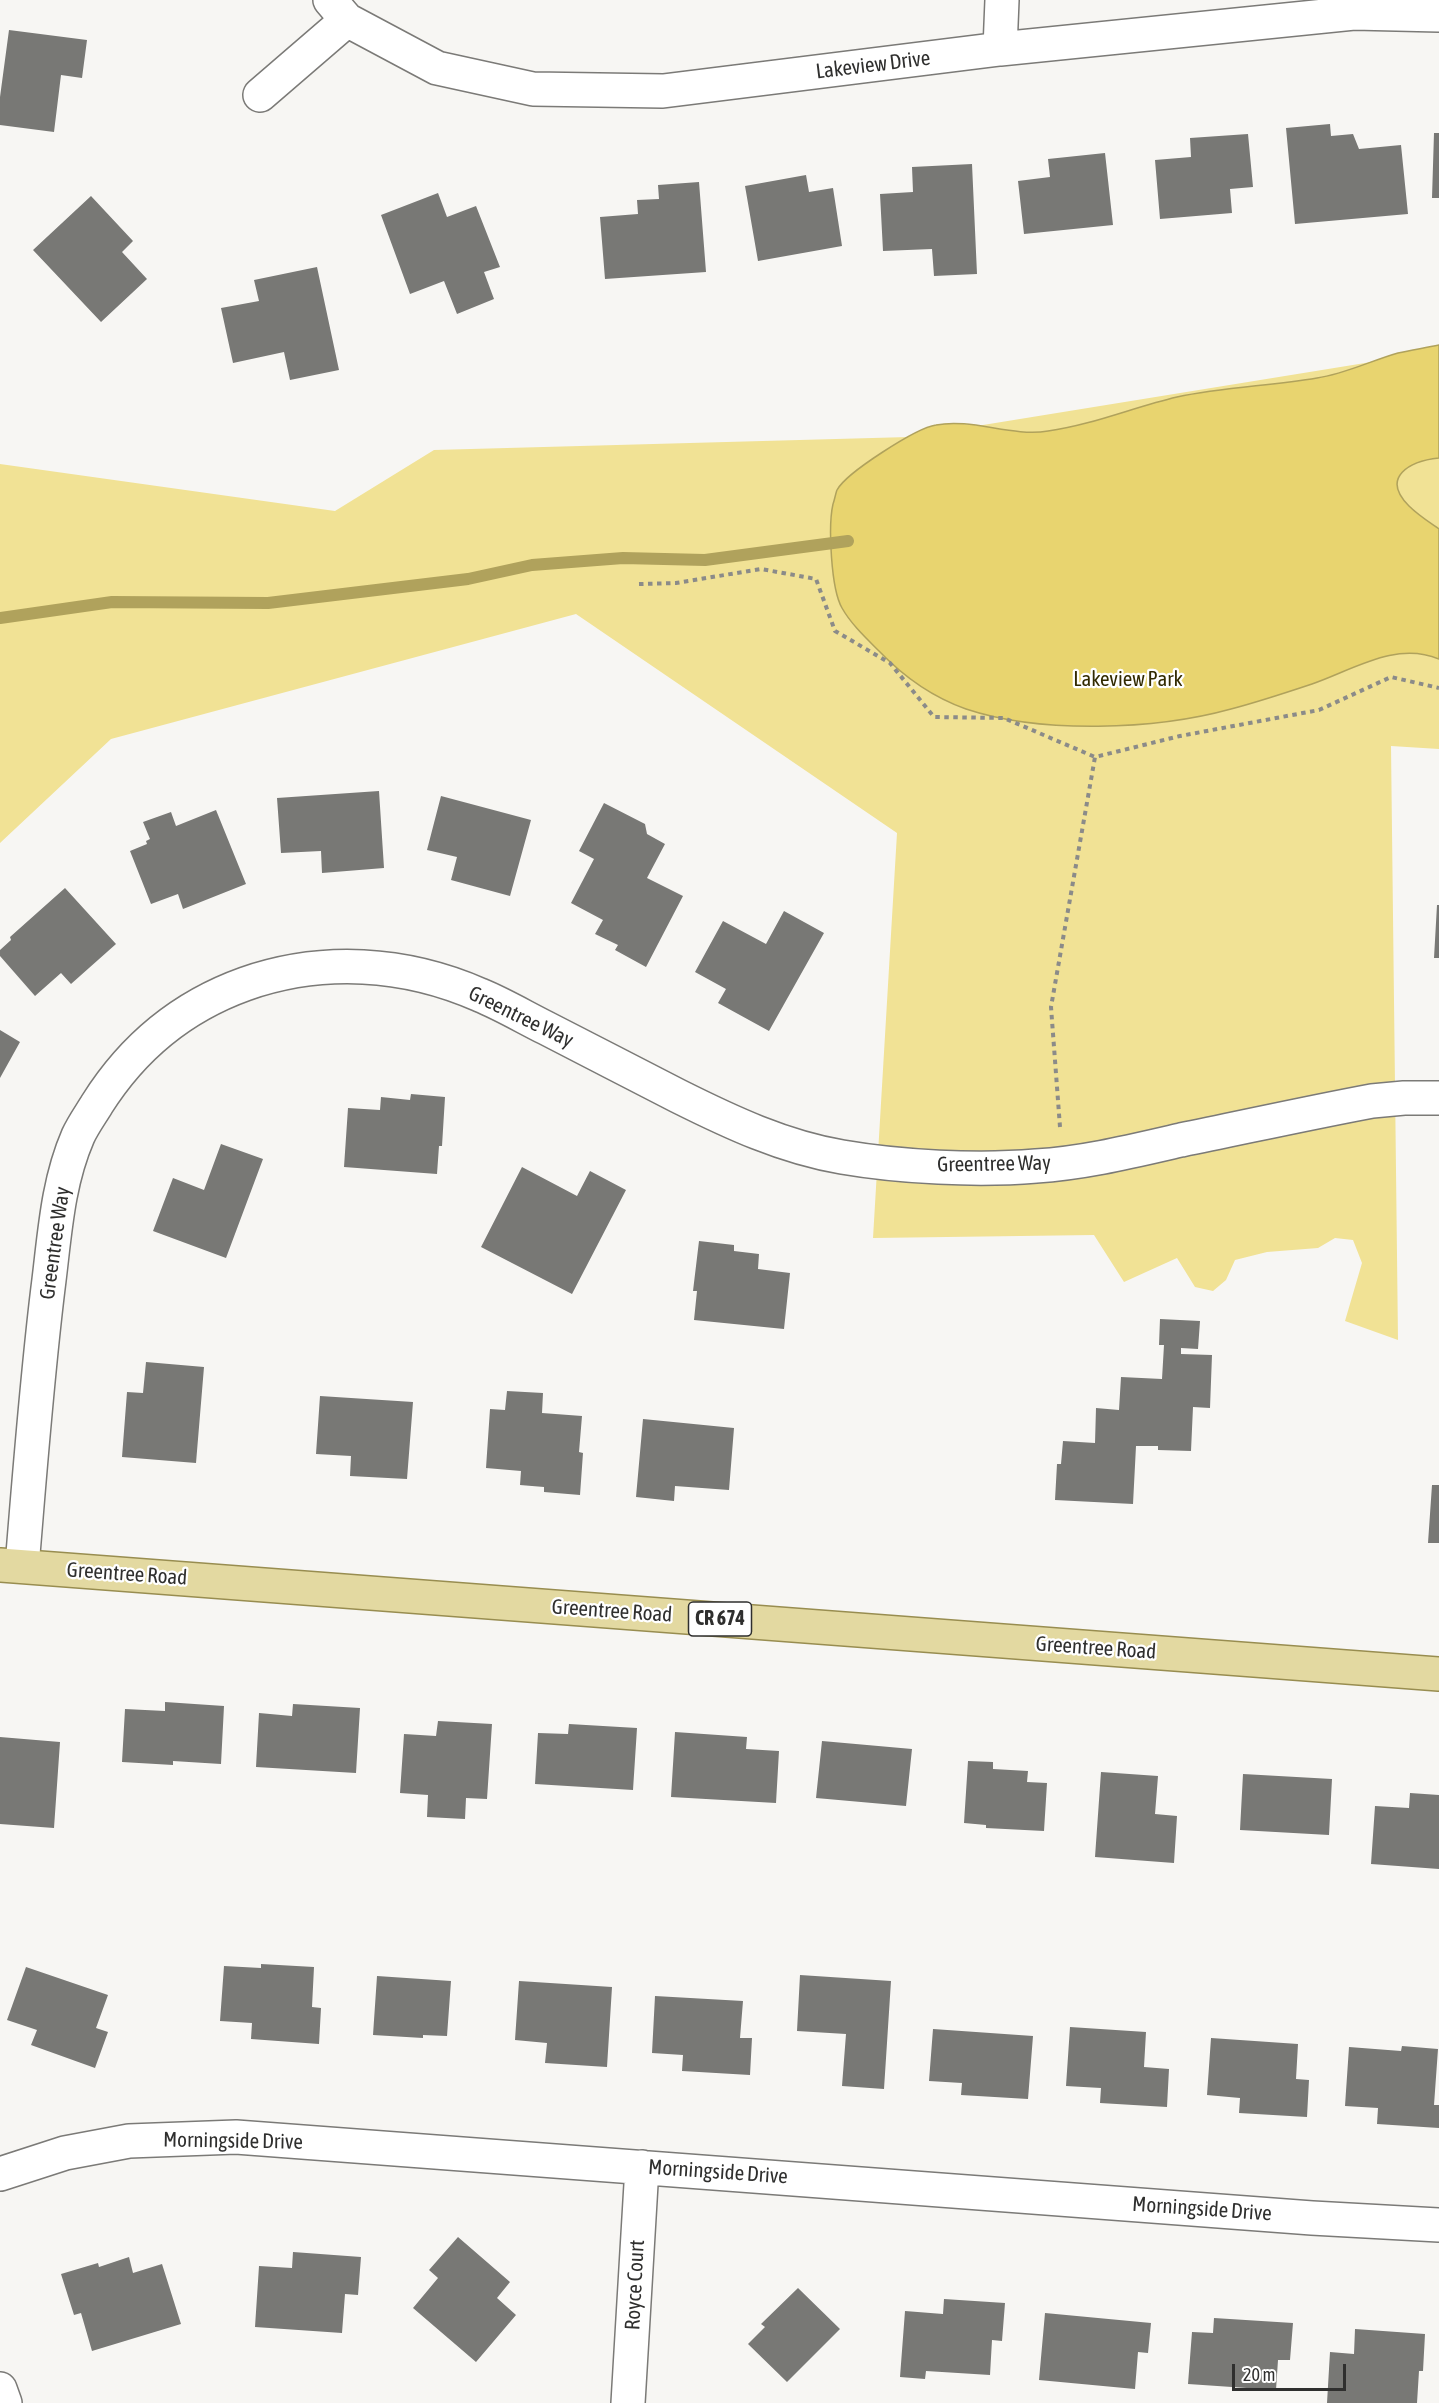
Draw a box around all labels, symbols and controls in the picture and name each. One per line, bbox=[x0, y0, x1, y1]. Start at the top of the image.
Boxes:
street label: Lakeview Drive bbox=[814, 45, 932, 85]
park label: Lakeview Park bbox=[1073, 666, 1183, 692]
street label: Greentree Way bbox=[464, 981, 578, 1053]
street label: Greentree Way bbox=[937, 1150, 1051, 1178]
street label: Greentree Way bbox=[35, 1185, 75, 1301]
street label: Greentree Road bbox=[66, 1557, 188, 1591]
street label: Greentree Road bbox=[551, 1594, 673, 1628]
road number: CR 674 bbox=[688, 1602, 752, 1636]
street label: Greentree Road bbox=[1035, 1631, 1157, 1665]
street label: Morningside Drive bbox=[163, 2127, 303, 2155]
street label: Morningside Drive bbox=[647, 2155, 789, 2189]
street label: Morningside Drive bbox=[1131, 2192, 1273, 2226]
street label: Royce Court bbox=[620, 2239, 650, 2331]
scale bar bbox=[1235, 2352, 1349, 2390]
text: 20 m bbox=[1243, 2364, 1275, 2385]

